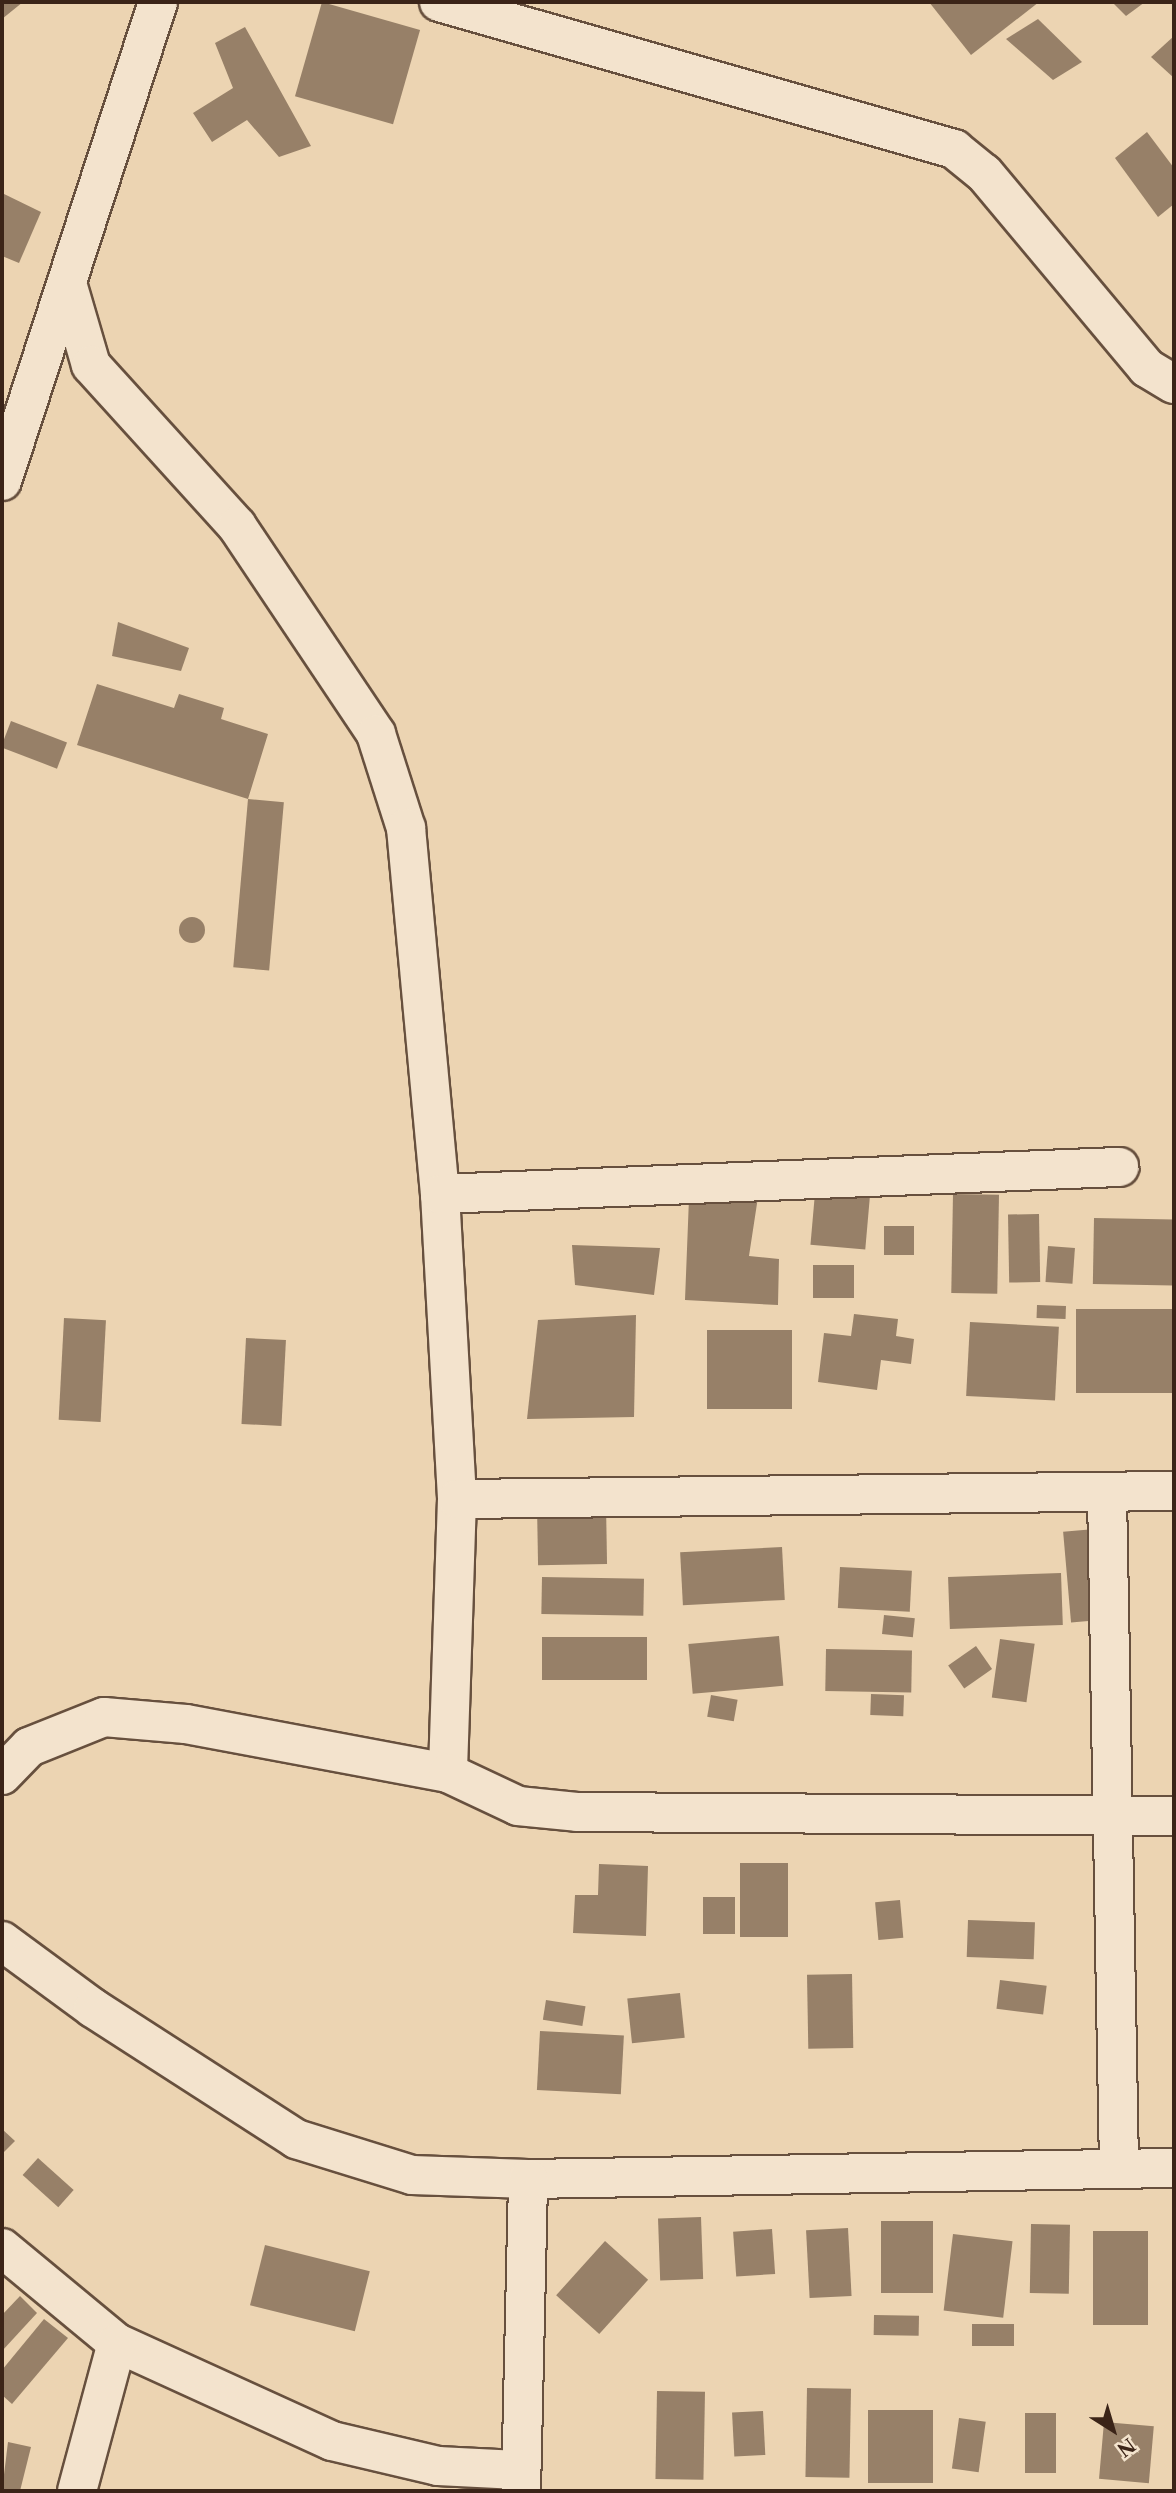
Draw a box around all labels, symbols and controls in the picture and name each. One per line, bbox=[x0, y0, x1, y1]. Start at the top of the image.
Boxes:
north arrow bbox=[1078, 2395, 1148, 2465]
text: N bbox=[1112, 2433, 1139, 2461]

